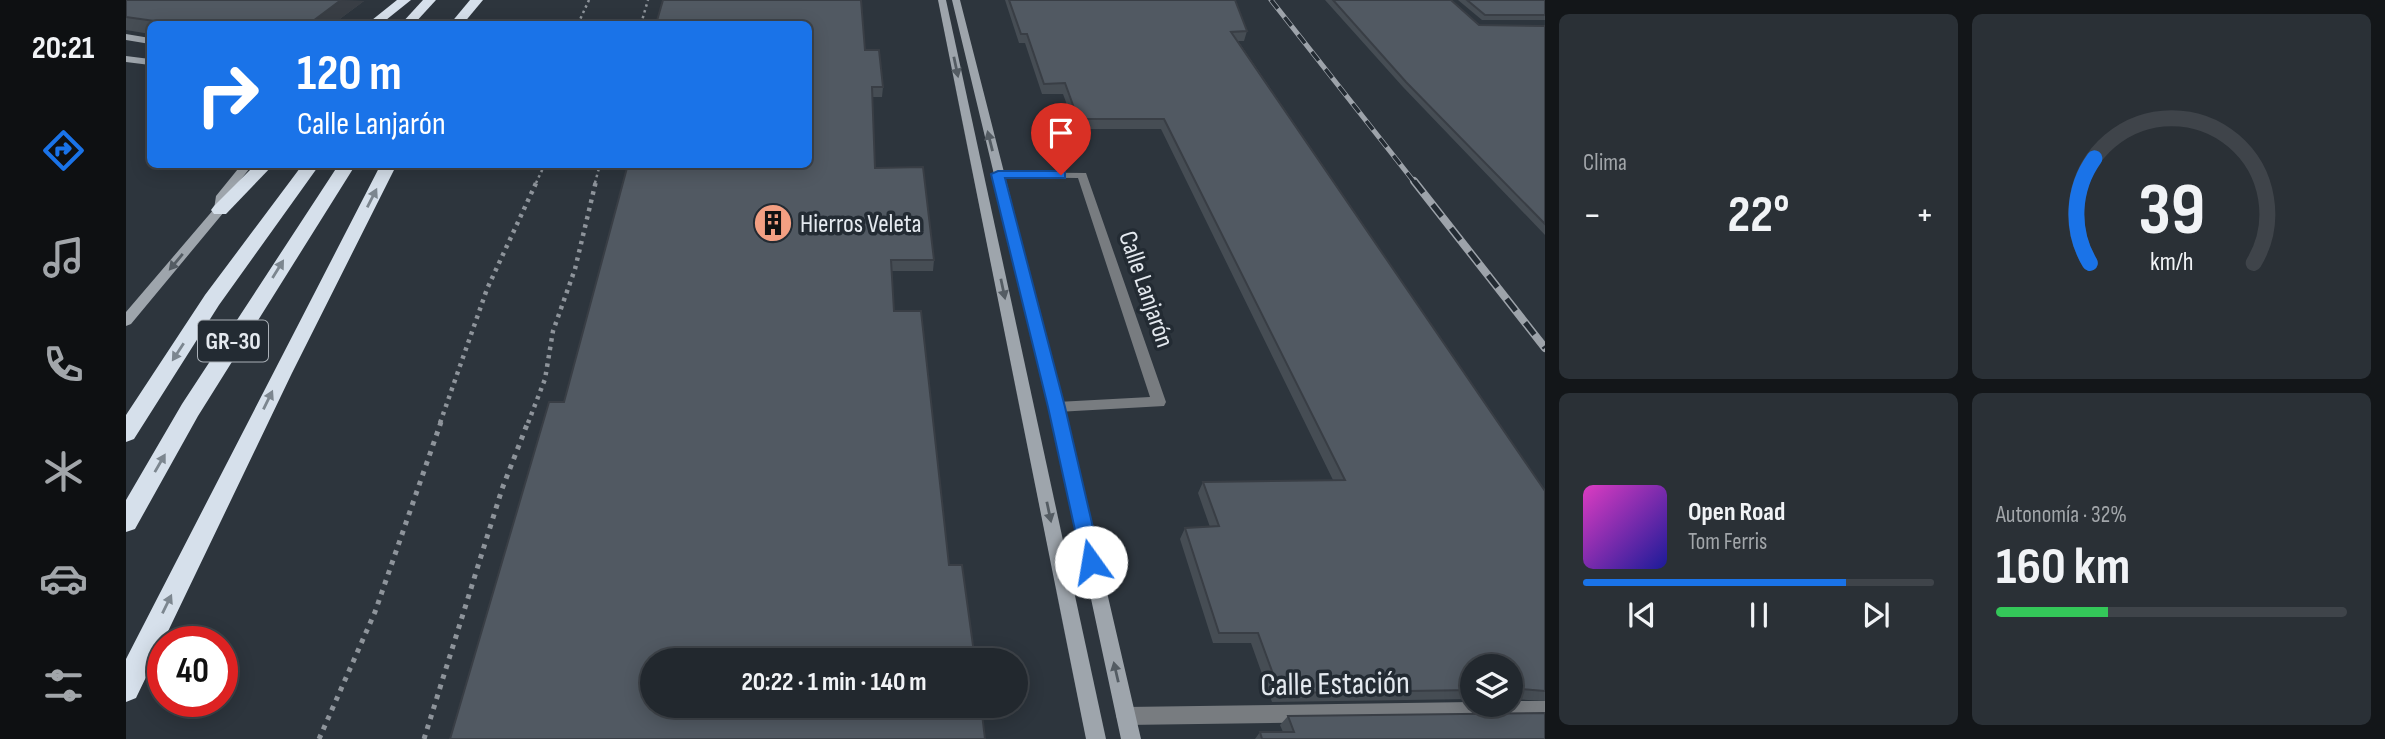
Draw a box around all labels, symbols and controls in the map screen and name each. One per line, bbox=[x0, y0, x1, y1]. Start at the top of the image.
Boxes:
text: 20:21 bbox=[32, 29, 94, 68]
text: 120 m bbox=[297, 45, 402, 104]
icon: right bbox=[182, 49, 273, 140]
one-way arrow bbox=[950, 56, 961, 78]
pin bbox=[1031, 103, 1091, 175]
text: Calle Lanjarón bbox=[297, 105, 446, 144]
icon: arrive bbox=[1042, 114, 1080, 152]
icon: directions bbox=[39, 126, 88, 175]
one-way arrow bbox=[984, 130, 995, 152]
text: Clima bbox=[1583, 149, 1627, 177]
text: 39 bbox=[2138, 167, 2205, 255]
text: 22° bbox=[1727, 184, 1790, 247]
one-way arrow bbox=[366, 188, 377, 208]
text: − bbox=[1583, 193, 1602, 238]
text: + bbox=[1915, 193, 1934, 238]
building icon: Hierros Veleta bbox=[752, 202, 794, 244]
place label: Hierros Veleta bbox=[800, 209, 922, 240]
street label: Calle Lanjarón bbox=[1111, 227, 1180, 352]
icon: music bbox=[39, 233, 88, 282]
text: km/h bbox=[2150, 246, 2193, 277]
one-way arrow bbox=[168, 253, 184, 271]
one-way arrow bbox=[272, 259, 285, 279]
one-way arrow bbox=[997, 278, 1008, 300]
road number: GR-30 bbox=[198, 320, 268, 362]
icon: phone bbox=[39, 340, 88, 389]
one-way arrow bbox=[172, 342, 185, 362]
one-way arrow bbox=[262, 390, 273, 410]
icon: climate bbox=[39, 447, 88, 496]
one-way arrow bbox=[154, 453, 166, 473]
text: Open Road bbox=[1688, 497, 1785, 528]
one-way arrow bbox=[1044, 501, 1055, 523]
text: Autonomía · 32% bbox=[1996, 501, 2127, 529]
position arrow bbox=[1054, 525, 1128, 599]
text: Tom Ferris bbox=[1688, 528, 1767, 556]
text: 160 km bbox=[1996, 536, 2130, 599]
icon: car bbox=[39, 554, 88, 603]
one-way arrow bbox=[161, 594, 173, 614]
icon: previous bbox=[1623, 596, 1661, 634]
icon: pause bbox=[1740, 596, 1778, 634]
icon: next bbox=[1857, 596, 1895, 634]
speed limit sign: 40 bbox=[147, 626, 238, 717]
map controls bbox=[1460, 654, 1523, 717]
button: layers bbox=[1460, 654, 1523, 717]
icon: filters bbox=[39, 661, 88, 710]
one-way arrow bbox=[1110, 661, 1121, 683]
street label: Calle Estación bbox=[1260, 664, 1410, 705]
text: 20:22 · 1 min · 140 m bbox=[741, 667, 927, 698]

